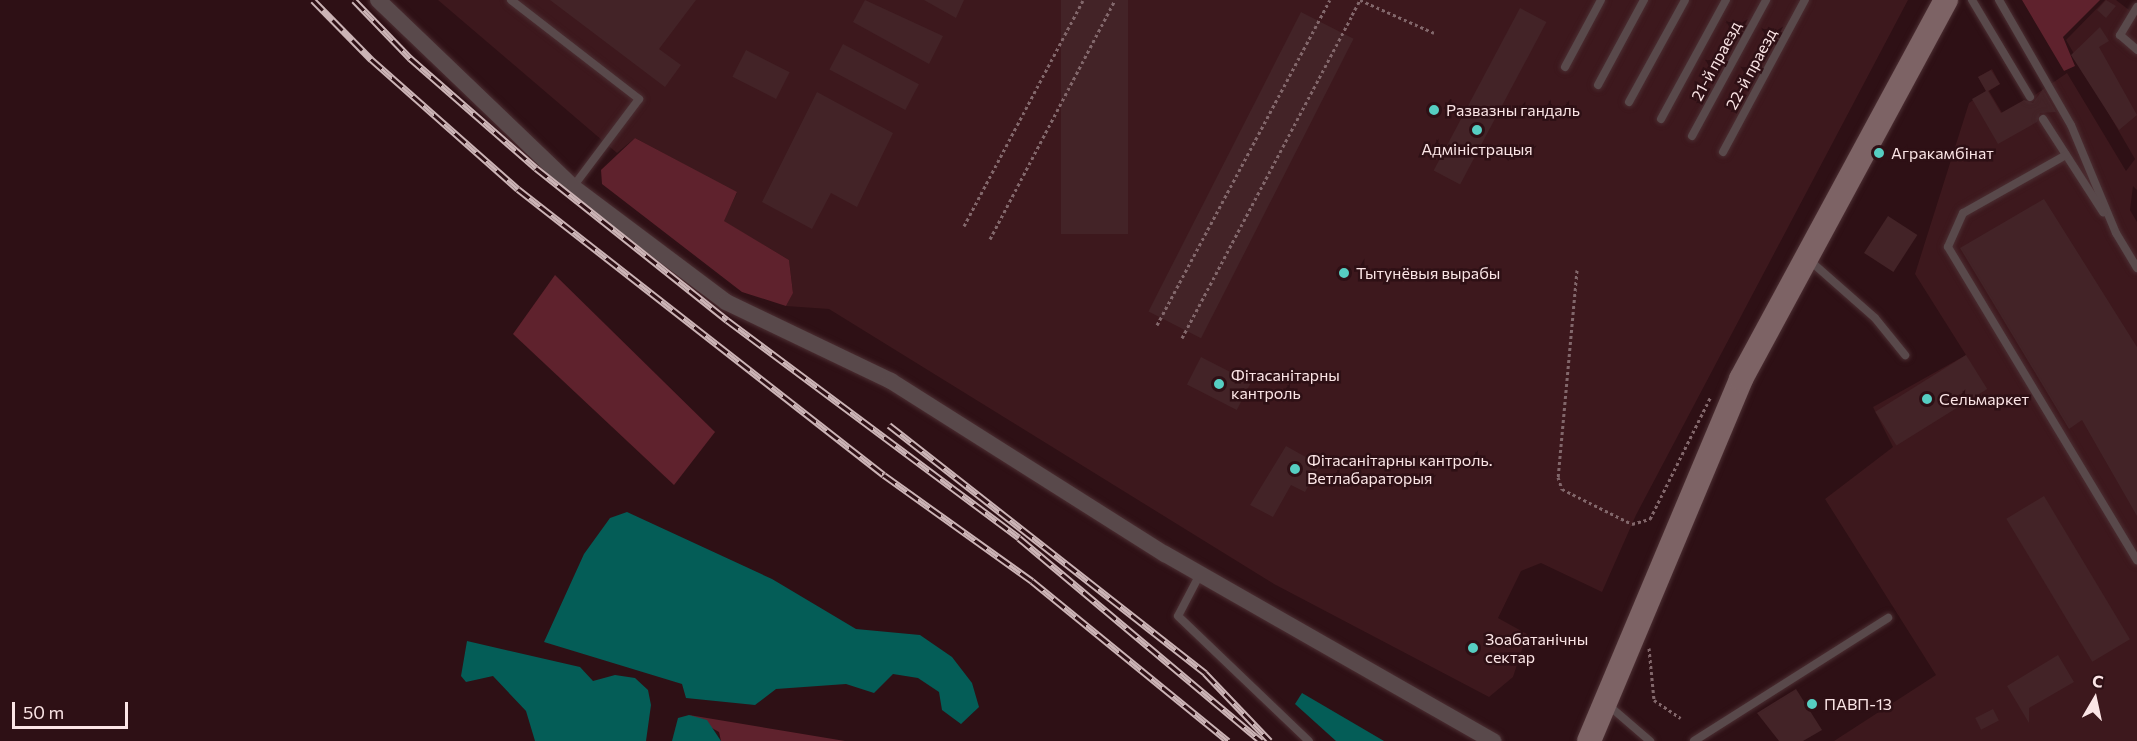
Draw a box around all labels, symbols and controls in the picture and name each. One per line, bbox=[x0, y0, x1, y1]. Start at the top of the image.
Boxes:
street label: 21-й праезд bbox=[1687, 18, 1745, 104]
street label: 22-й праезд bbox=[1722, 25, 1780, 113]
place label: Развазны гандаль bbox=[1446, 100, 1580, 120]
marker: Развазны гандаль bbox=[1427, 103, 1441, 117]
marker: Адміністрацыя bbox=[1470, 123, 1484, 137]
place label: Адміністрацыя bbox=[1421, 139, 1533, 159]
place label: Агракамбінат bbox=[1891, 143, 1994, 163]
marker: Агракамбінат bbox=[1872, 146, 1886, 160]
place label: Тытунёвыя вырабы bbox=[1356, 263, 1500, 283]
marker: Тытунёвыя вырабы bbox=[1337, 266, 1351, 280]
place label: Фітасанітарны кантроль bbox=[1231, 365, 1340, 403]
marker: Фітасанітарны кантроль bbox=[1212, 377, 1226, 391]
place label: Сельмаркет bbox=[1939, 389, 2029, 409]
marker: Сельмаркет bbox=[1920, 392, 1934, 406]
place label: Фітасанітарны кантроль. Ветлабараторыя bbox=[1307, 450, 1492, 488]
marker: Фітасанітарны кантроль. Ветлабараторыя bbox=[1288, 462, 1302, 476]
place label: Зоабатанічны сектар bbox=[1485, 629, 1588, 667]
marker: Зоабатанічны сектар bbox=[1466, 641, 1480, 655]
north arrow bbox=[2065, 669, 2125, 729]
text: С bbox=[2091, 670, 2105, 691]
scale bar bbox=[15, 690, 130, 728]
place label: ПАВП-13 bbox=[1824, 694, 1892, 714]
marker: ПАВП-13 bbox=[1805, 697, 1819, 711]
text: 50 m bbox=[23, 701, 64, 723]

